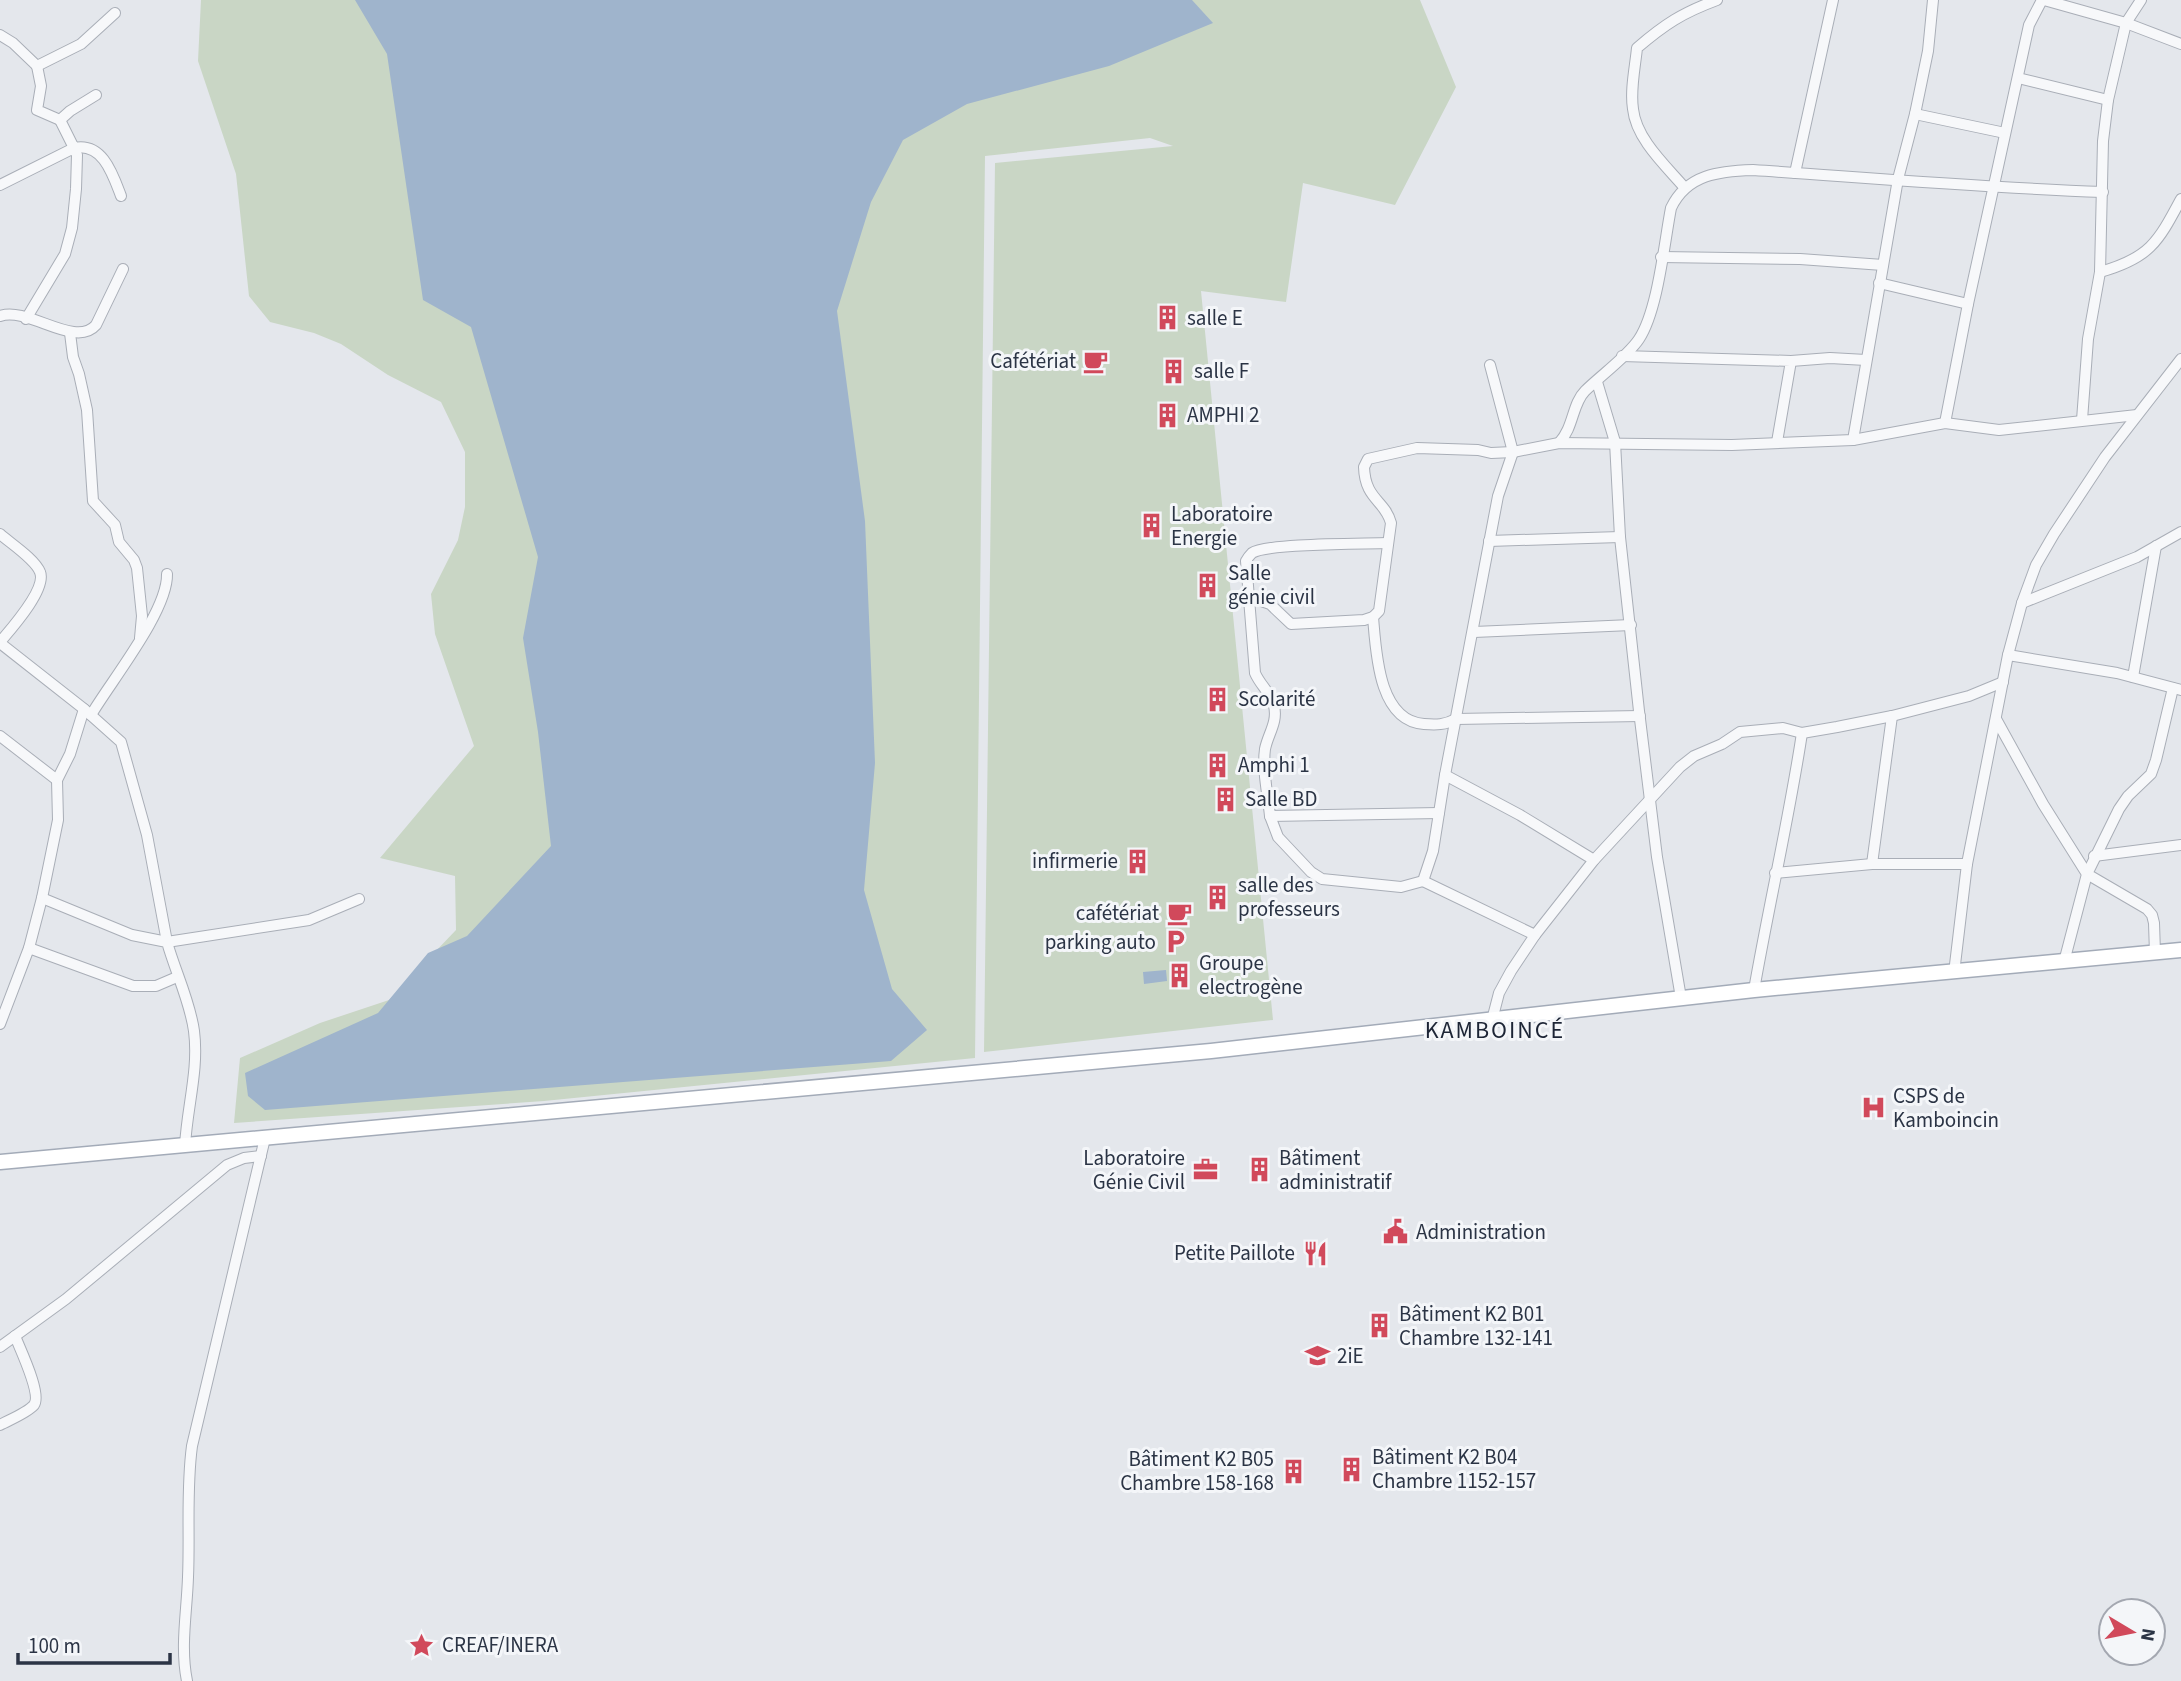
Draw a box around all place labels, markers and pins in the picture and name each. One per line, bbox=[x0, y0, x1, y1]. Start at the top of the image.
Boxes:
place label: salle E bbox=[1187, 303, 1243, 333]
building icon: salle E bbox=[1153, 304, 1181, 332]
place label: Cafétériat bbox=[990, 346, 1076, 376]
cafe icon: Cafétériat bbox=[1082, 347, 1110, 375]
place label: salle F bbox=[1194, 356, 1249, 386]
building icon: salle F bbox=[1160, 357, 1188, 385]
place label: AMPHI 2 bbox=[1187, 400, 1259, 430]
building icon: AMPHI 2 bbox=[1153, 401, 1181, 429]
place label: Laboratoire Energie bbox=[1171, 499, 1273, 553]
building icon: Laboratoire Energie bbox=[1137, 512, 1165, 540]
place label: Salle génie civil bbox=[1228, 558, 1315, 612]
building icon: Salle génie civil bbox=[1194, 571, 1222, 599]
place label: Scolarité bbox=[1238, 684, 1315, 714]
building icon: Scolarité bbox=[1204, 685, 1232, 713]
place label: Amphi 1 bbox=[1238, 750, 1310, 780]
building icon: Amphi 1 bbox=[1204, 751, 1232, 779]
place label: Salle BD bbox=[1245, 784, 1317, 814]
building icon: Salle BD bbox=[1211, 785, 1239, 813]
place label: infirmerie bbox=[1032, 846, 1118, 876]
building icon: infirmerie bbox=[1124, 847, 1152, 875]
place label: salle des professeurs bbox=[1238, 870, 1340, 924]
building icon: salle des professeurs bbox=[1204, 883, 1232, 911]
place label: cafétériat bbox=[1076, 898, 1159, 928]
cafe icon: cafétériat bbox=[1165, 899, 1193, 927]
place label: parking auto bbox=[1045, 927, 1156, 957]
parking icon: parking auto bbox=[1162, 928, 1190, 956]
place label: Groupe electrogène bbox=[1199, 948, 1303, 1002]
building icon: Groupe electrogène bbox=[1165, 961, 1193, 989]
place label: CSPS de Kamboincin bbox=[1893, 1081, 1999, 1135]
hospital icon: CSPS de Kamboincin bbox=[1859, 1094, 1887, 1122]
place label: Laboratoire Génie Civil bbox=[1083, 1143, 1185, 1197]
place label: Bâtiment administratif bbox=[1279, 1143, 1392, 1197]
office icon: Laboratoire Génie Civil bbox=[1191, 1156, 1219, 1184]
building icon: Bâtiment administratif bbox=[1245, 1156, 1273, 1184]
place label: Administration bbox=[1416, 1217, 1546, 1247]
public building icon: Administration bbox=[1382, 1218, 1410, 1246]
place label: Petite Paillote bbox=[1174, 1238, 1295, 1268]
restaurant icon: Petite Paillote bbox=[1301, 1239, 1329, 1267]
place label: Bâtiment K2 B01 Chambre 132-141 bbox=[1399, 1299, 1553, 1353]
building icon: Bâtiment K2 B01 Chambre 132-141 bbox=[1365, 1312, 1393, 1340]
place label: 2iE bbox=[1337, 1341, 1364, 1371]
school or university icon: 2iE bbox=[1303, 1342, 1331, 1370]
place label: Bâtiment K2 B04 Chambre 1152-157 bbox=[1372, 1442, 1536, 1496]
place label: Bâtiment K2 B05 Chambre 158-168 bbox=[1120, 1444, 1274, 1498]
building icon: Bâtiment K2 B04 Chambre 1152-157 bbox=[1338, 1455, 1366, 1483]
building icon: Bâtiment K2 B05 Chambre 158-168 bbox=[1280, 1457, 1308, 1485]
place label: CREAF/INERA bbox=[442, 1630, 559, 1660]
place icon: CREAF/INERA bbox=[408, 1631, 436, 1659]

